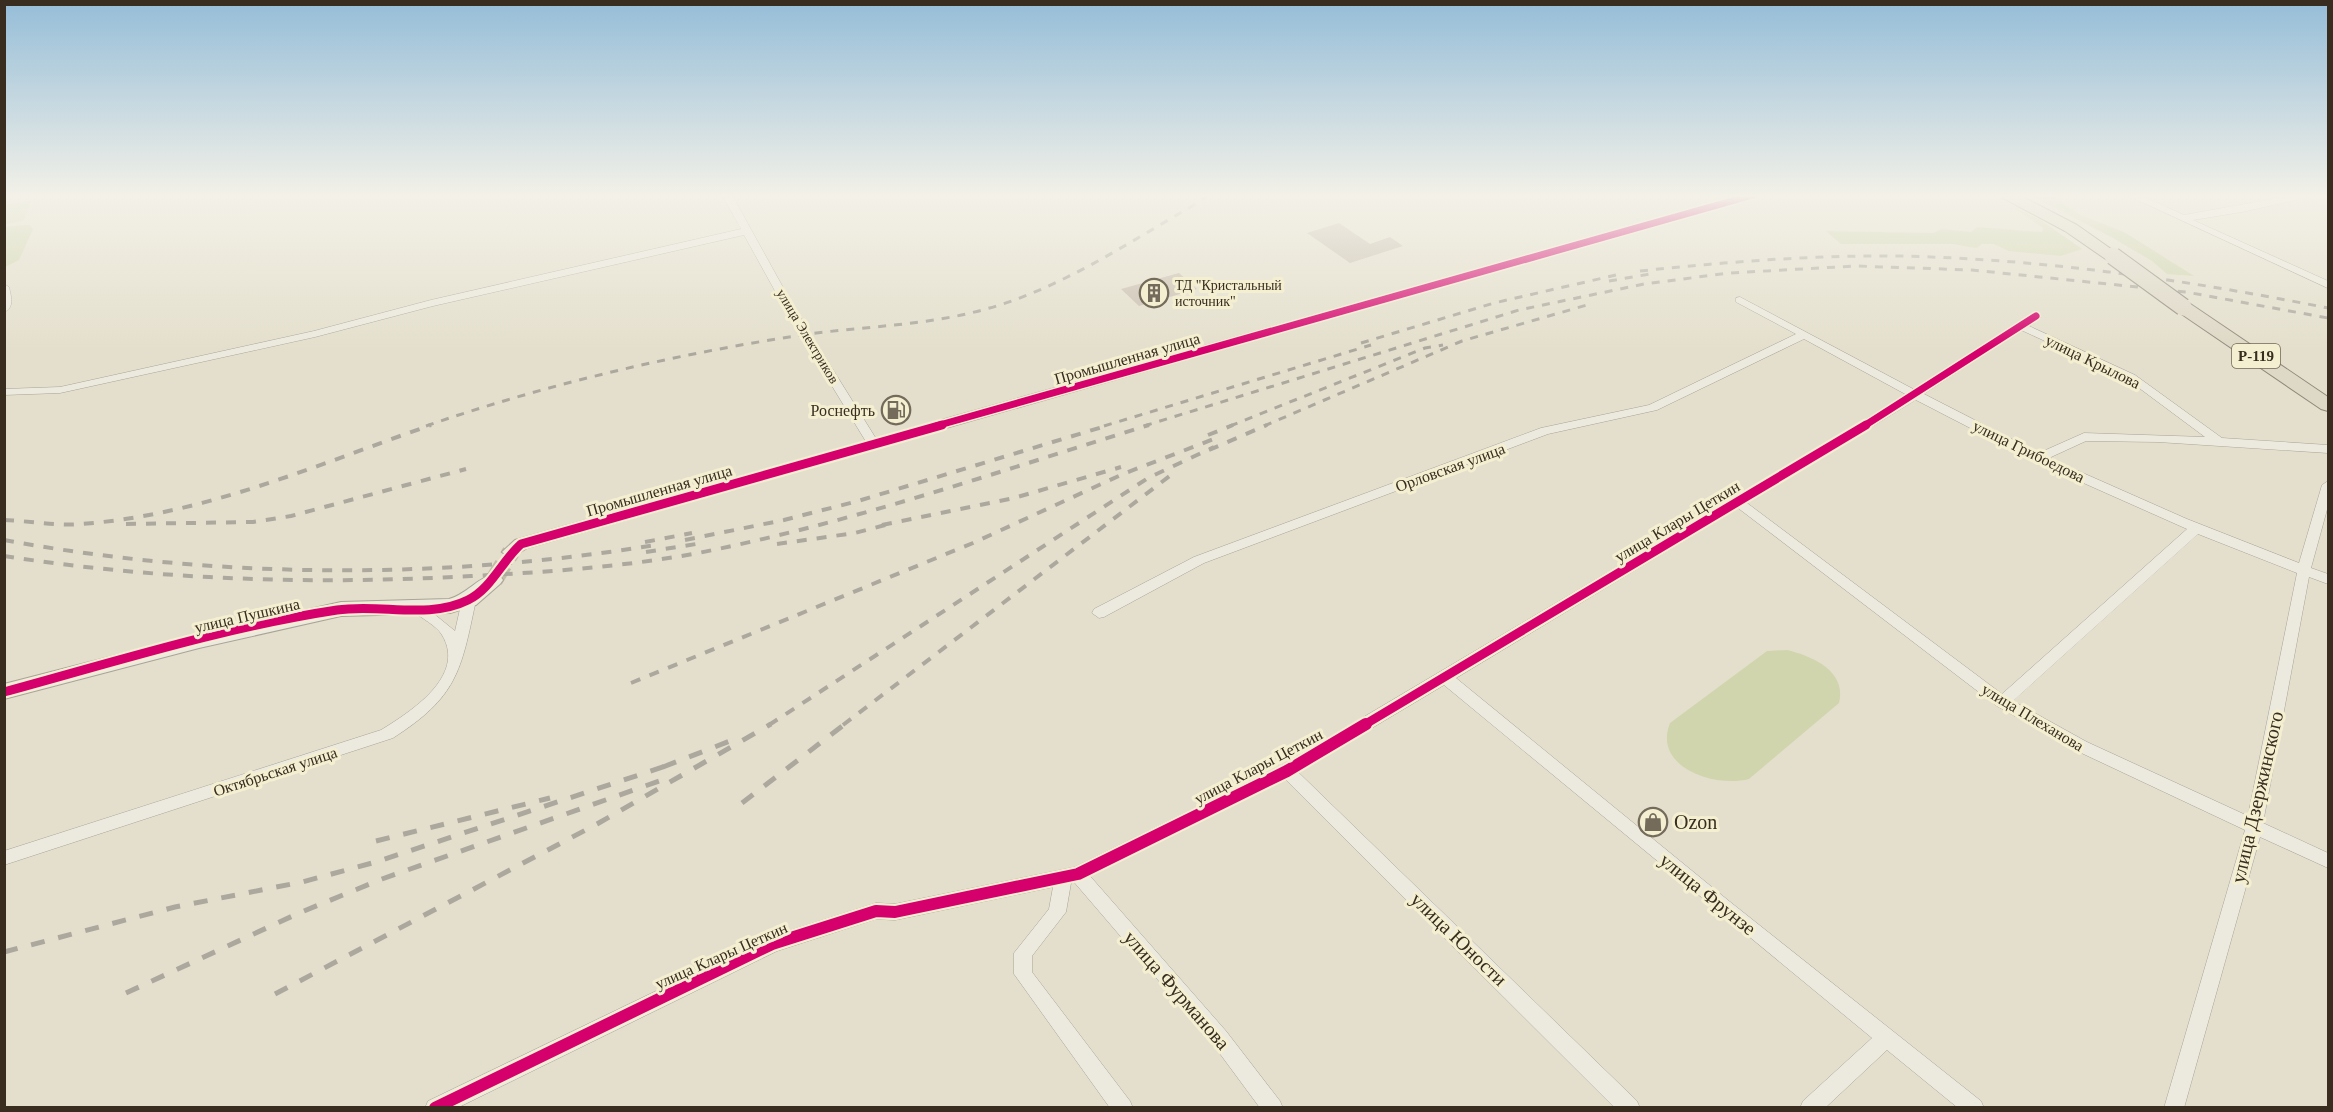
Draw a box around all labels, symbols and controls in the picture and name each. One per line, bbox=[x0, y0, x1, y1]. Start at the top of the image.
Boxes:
building icon: ТД "Кристальный источник" bbox=[1138, 277, 1170, 309]
place label: ТД "Кристальный источник" bbox=[1175, 278, 1282, 309]
street label: улица Электриков bbox=[773, 286, 842, 386]
street label: Промышленная улица bbox=[1052, 330, 1202, 388]
street label: улица Крылова bbox=[2042, 331, 2143, 393]
road number: Р-119 bbox=[2232, 344, 2280, 368]
fuel station icon: Роснефть bbox=[880, 394, 912, 426]
place label: Роснефть bbox=[810, 402, 875, 420]
street label: улица Грибоедова bbox=[1970, 417, 2087, 487]
street label: Орловская улица bbox=[1393, 440, 1508, 496]
street label: Промышленная улица bbox=[584, 462, 734, 520]
street label: улица Клары Цеткин bbox=[1612, 477, 1744, 566]
street label: улица Пушкина bbox=[193, 595, 302, 637]
street label: улица Плеханова bbox=[1978, 680, 2087, 755]
street label: улица Дзержинского bbox=[2227, 709, 2288, 885]
street label: улица Клары Цеткин bbox=[1191, 725, 1326, 808]
street label: Октябрьская улица bbox=[211, 743, 340, 800]
shop icon: Ozon bbox=[1637, 806, 1669, 838]
place label: Ozon bbox=[1674, 811, 1717, 833]
street label: улица Фрунзе bbox=[1655, 849, 1761, 940]
street label: улица Юности bbox=[1406, 888, 1512, 991]
street label: улица Клары Цеткин bbox=[653, 919, 791, 993]
street label: улица Фурманова bbox=[1119, 926, 1235, 1055]

